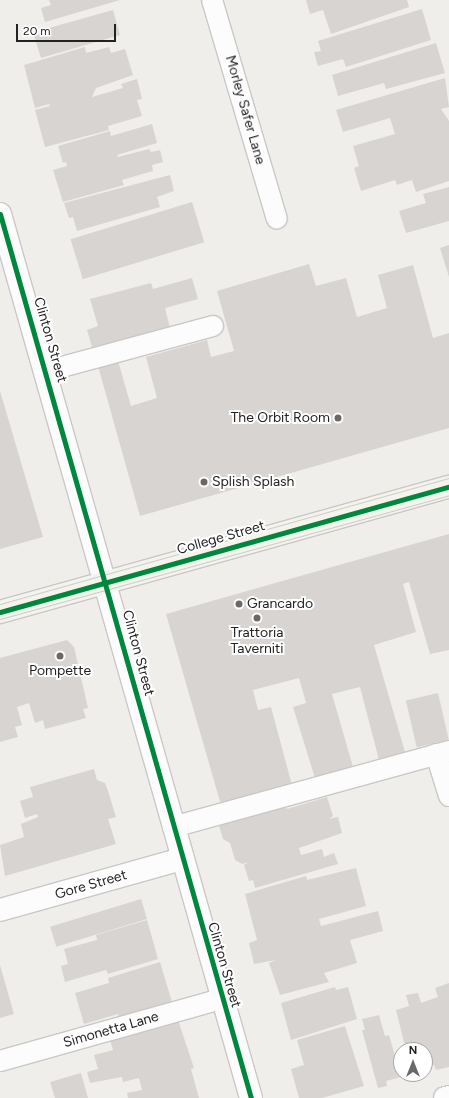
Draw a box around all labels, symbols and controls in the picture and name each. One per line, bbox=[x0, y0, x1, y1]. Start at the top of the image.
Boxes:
scale bar bbox=[18, 16, 118, 42]
text: 20 m bbox=[23, 24, 51, 38]
street label: Morley Safer Lane bbox=[221, 54, 269, 166]
street label: Clinton Street bbox=[30, 295, 70, 385]
place label: The Orbit Room bbox=[231, 410, 330, 426]
marker: The Orbit Room bbox=[333, 413, 343, 423]
place label: Splish Splash bbox=[212, 474, 294, 490]
marker: Splish Splash bbox=[199, 477, 209, 487]
street label: College Street bbox=[175, 517, 267, 559]
place label: Grancardo bbox=[247, 596, 313, 612]
marker: Grancardo bbox=[234, 599, 244, 609]
street label: Clinton Street bbox=[118, 608, 158, 698]
marker: Trattoria Taverniti bbox=[252, 613, 262, 623]
place label: Trattoria Taverniti bbox=[231, 625, 283, 658]
marker: Pompette bbox=[55, 651, 65, 661]
place label: Pompette bbox=[29, 663, 91, 679]
street label: Gore Street bbox=[53, 867, 129, 903]
street label: Clinton Street bbox=[204, 920, 244, 1010]
street label: Simonetta Lane bbox=[61, 1008, 161, 1052]
north arrow bbox=[393, 1042, 433, 1082]
text: N bbox=[409, 1044, 417, 1057]

